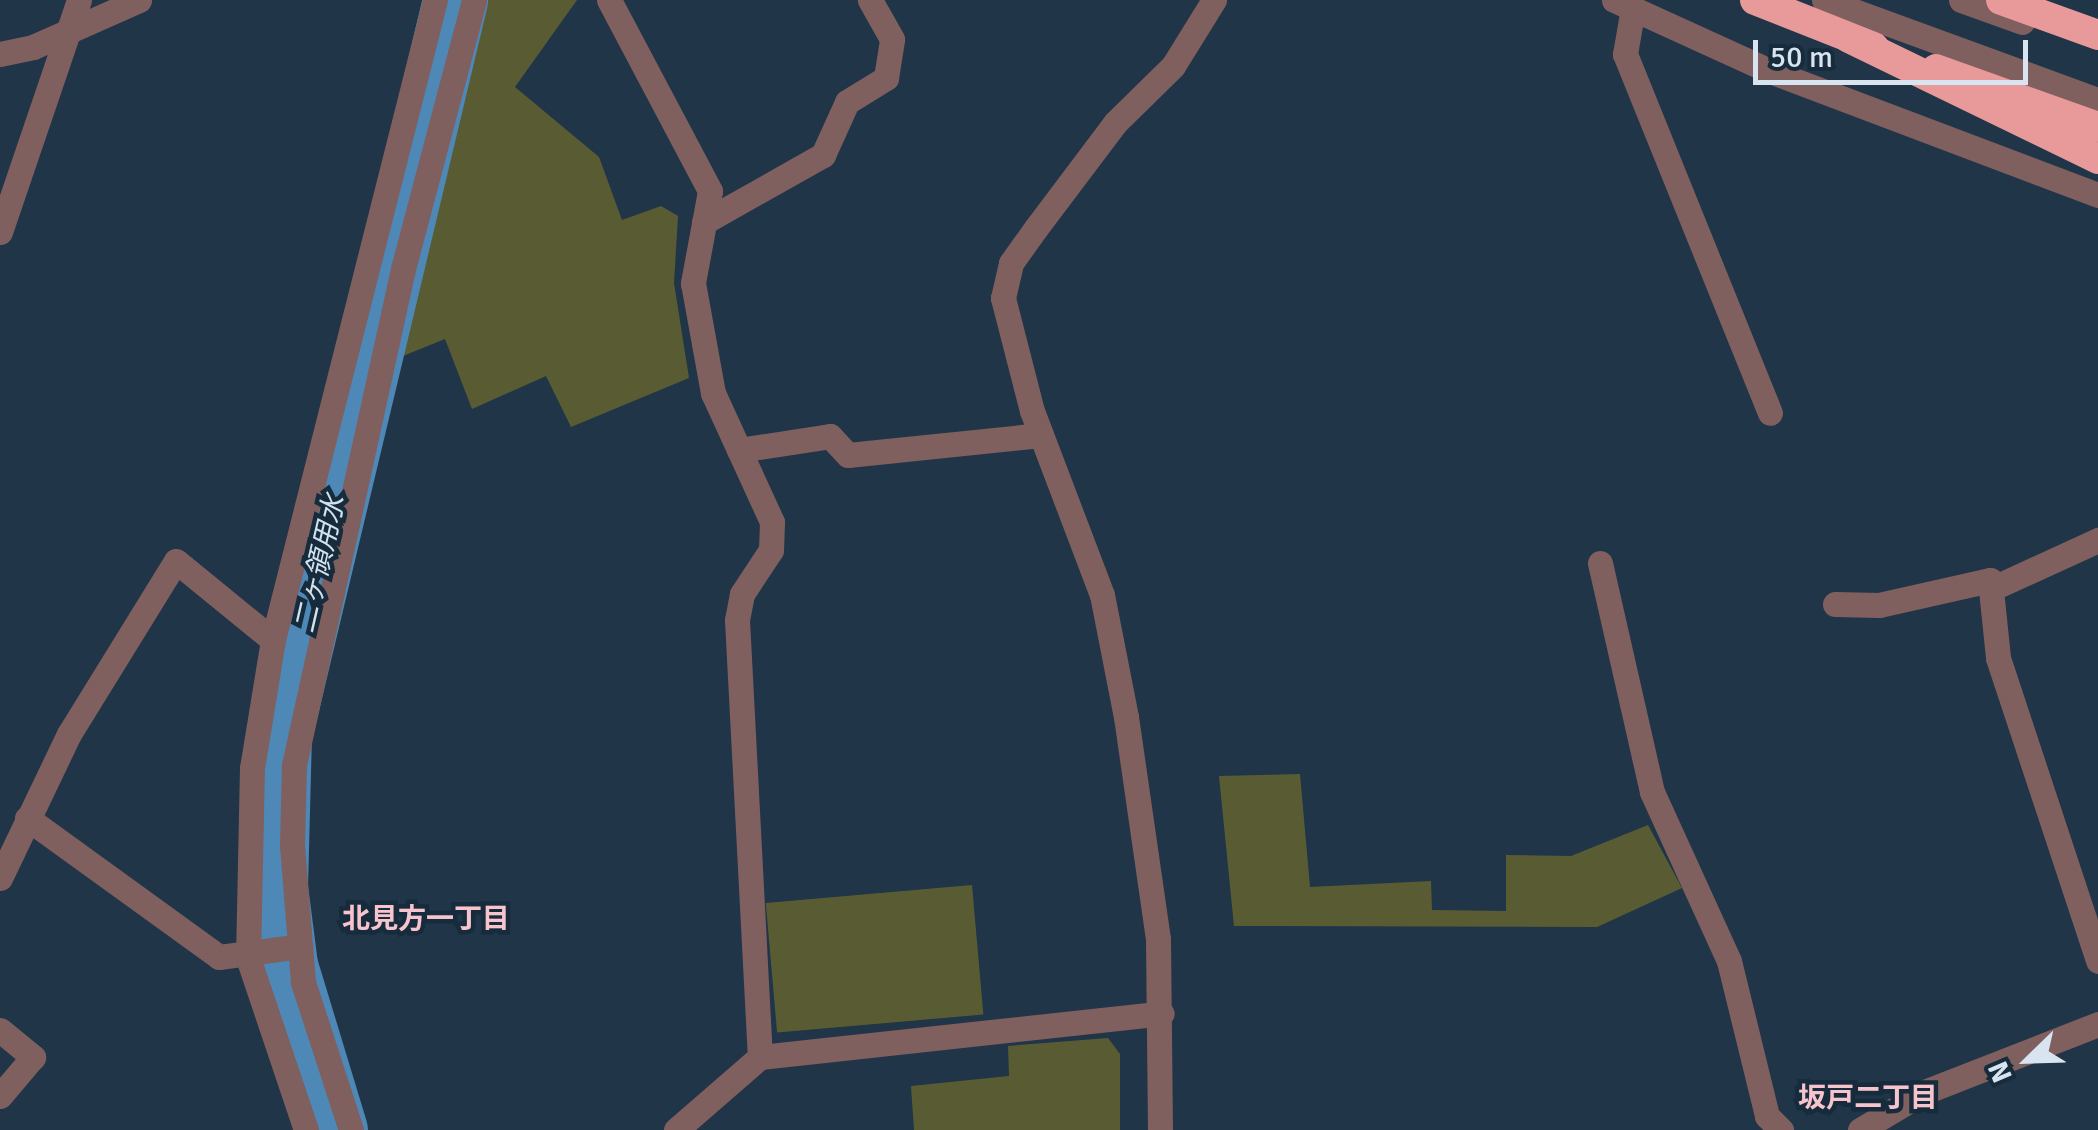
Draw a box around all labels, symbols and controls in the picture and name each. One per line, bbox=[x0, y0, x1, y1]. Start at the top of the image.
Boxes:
scale bar bbox=[1758, 20, 2033, 82]
text: 50 m bbox=[1770, 39, 1833, 76]
water label: 二ヶ領用水 bbox=[288, 492, 352, 636]
district label: 北見方一丁目 bbox=[342, 902, 510, 936]
north arrow bbox=[1978, 1010, 2078, 1110]
text: N bbox=[1981, 1056, 2020, 1087]
district label: 坂戸二丁目 bbox=[1798, 1081, 1938, 1115]

